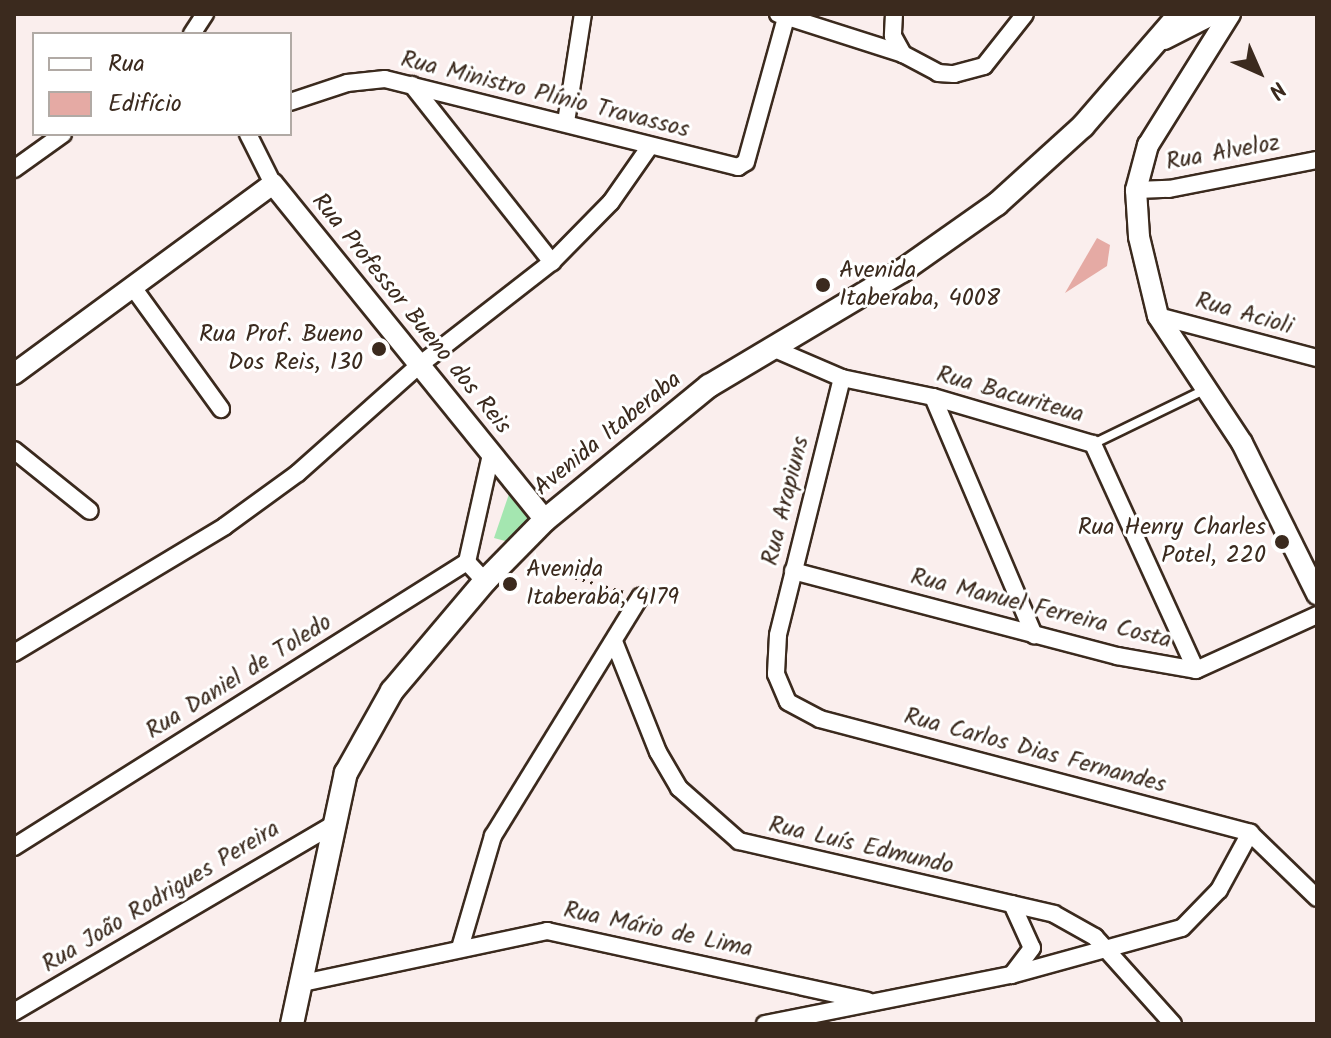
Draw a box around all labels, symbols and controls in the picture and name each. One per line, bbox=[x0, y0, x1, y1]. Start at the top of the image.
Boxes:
legend bbox=[32, 32, 292, 136]
north arrow bbox=[1219, 32, 1299, 112]
text: Rua bbox=[108, 45, 145, 84]
street label: Rua Ministro Plínio Travassos bbox=[398, 45, 692, 145]
text: N bbox=[1259, 72, 1294, 107]
text: Edifício bbox=[108, 85, 182, 124]
street label: Rua Alveloz bbox=[1164, 129, 1282, 177]
street label: Rua Professor Bueno dos Reis bbox=[305, 188, 517, 440]
place label: Avenida Itaberaba, 4008 bbox=[839, 257, 1000, 313]
marker: Avenida Itaberaba, 4008 bbox=[814, 276, 832, 294]
street label: Rua Acioli bbox=[1192, 286, 1296, 342]
place label: Rua Prof. Bueno Dos Reis, 130 bbox=[199, 321, 363, 377]
marker: Rua Prof. Bueno Dos Reis, 130 bbox=[370, 340, 388, 358]
street label: Rua Bacuriteua bbox=[933, 360, 1087, 430]
street label: Avenida Itaberaba bbox=[528, 366, 688, 502]
street label: Rua Arapiuns bbox=[756, 433, 816, 569]
place label: Rua Henry Charles Potel, 220 bbox=[1078, 514, 1266, 570]
marker: Rua Henry Charles Potel, 220 bbox=[1273, 533, 1291, 551]
place label: Avenida Itaberaba, 4179 bbox=[526, 556, 679, 612]
street label: Rua Manuel Ferreira Costa bbox=[908, 563, 1174, 655]
marker: Avenida Itaberaba, 4179 bbox=[501, 575, 519, 593]
street label: Rua Daniel de Toledo bbox=[141, 608, 337, 746]
street label: Rua Carlos Dias Fernandes bbox=[901, 702, 1169, 800]
street label: Rua Luís Edmundo bbox=[766, 811, 956, 881]
street label: Rua João Rodrigues Pereira bbox=[37, 815, 285, 979]
street label: Rua Mário de Lima bbox=[561, 896, 755, 964]

